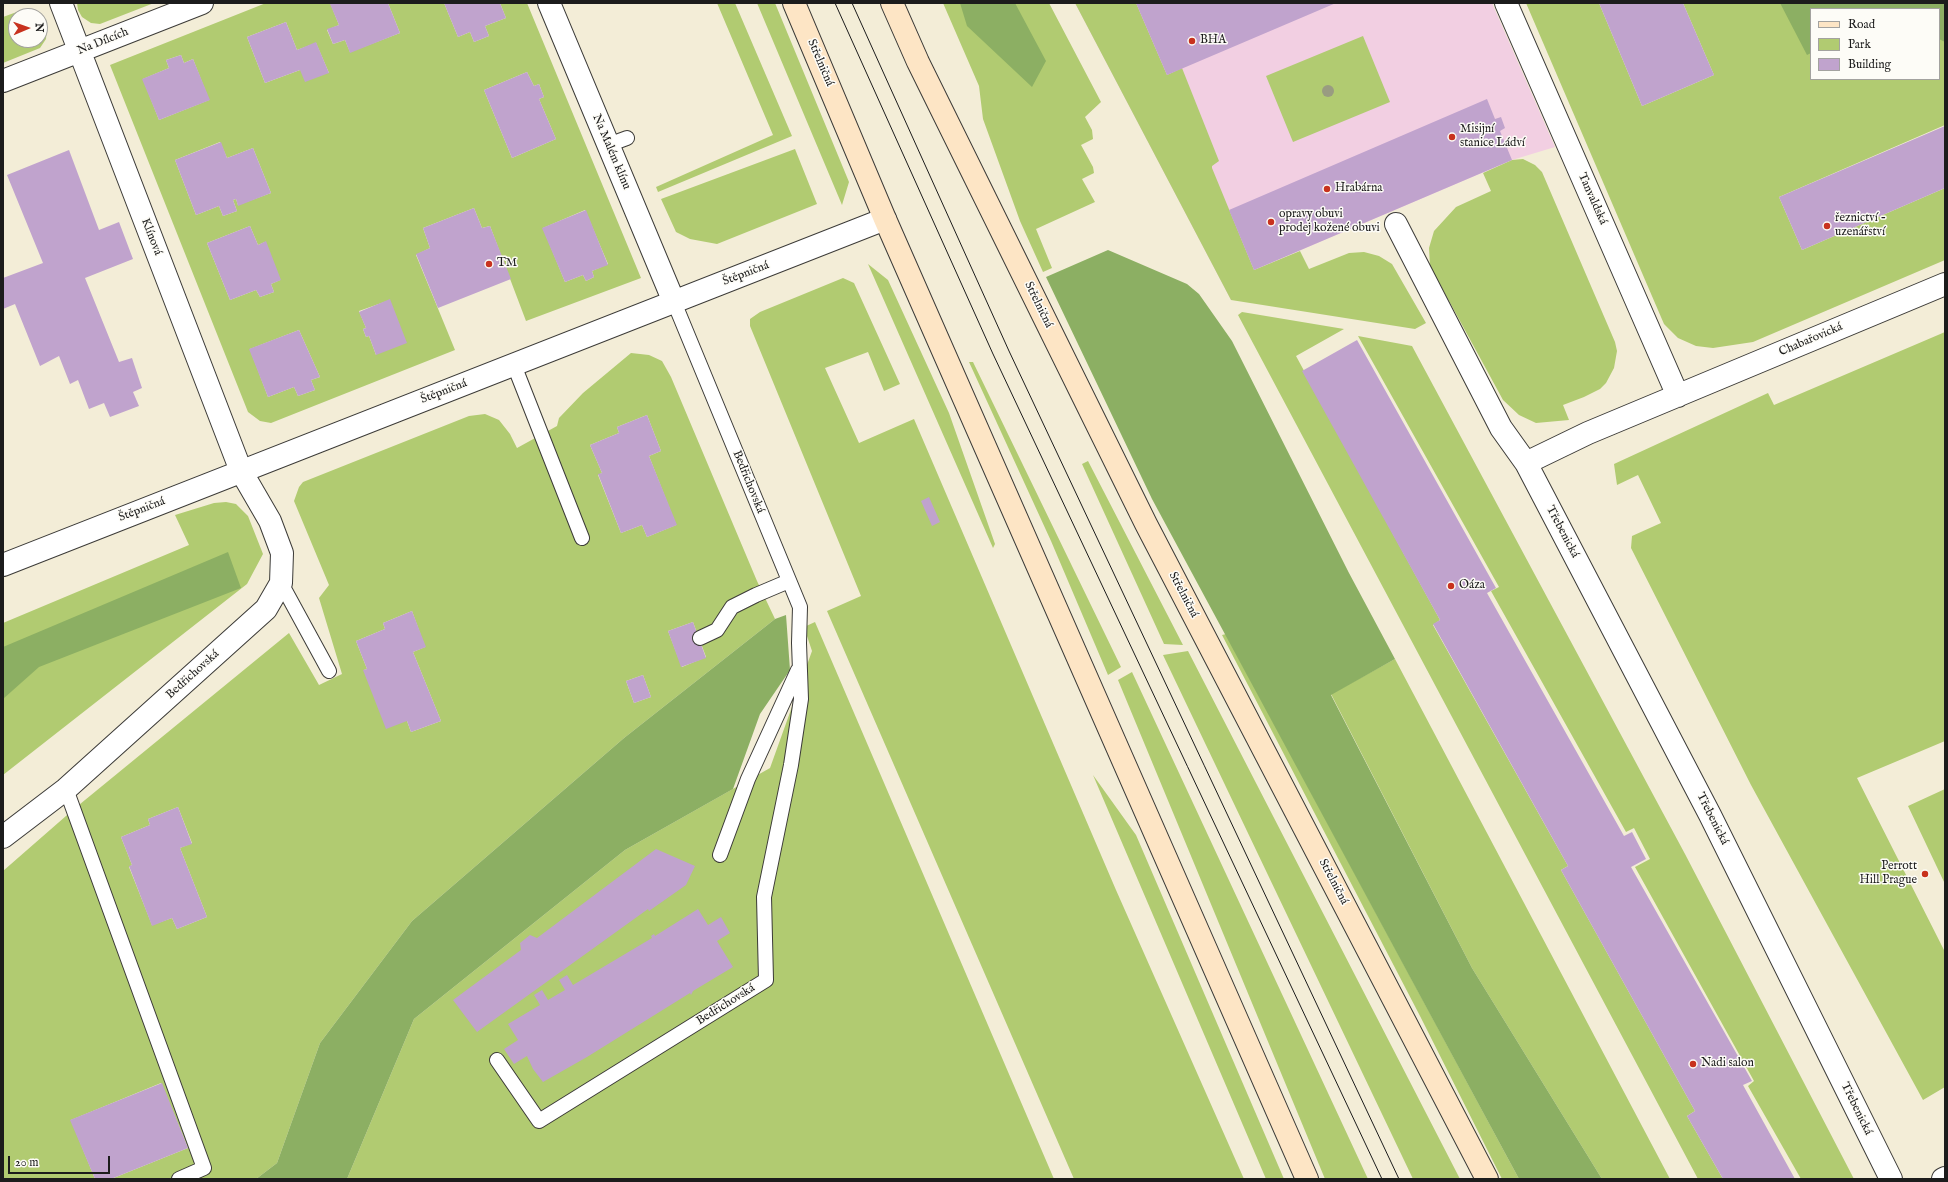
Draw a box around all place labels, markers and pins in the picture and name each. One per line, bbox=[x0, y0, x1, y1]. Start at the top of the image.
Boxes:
place label: BHA bbox=[1200, 34, 1226, 48]
marker: BHA bbox=[1187, 36, 1197, 46]
place label: Misijní stanice Ládví bbox=[1460, 123, 1525, 151]
marker: Misijní stanice Ládví bbox=[1447, 132, 1457, 142]
place label: Hrabárna bbox=[1335, 182, 1382, 196]
marker: Hrabárna bbox=[1322, 184, 1332, 194]
place label: opravy obuvi prodej kožené obuvi bbox=[1279, 208, 1380, 236]
place label: řeznictví - uzenářství bbox=[1835, 212, 1886, 240]
marker: opravy obuvi prodej kožené obuvi bbox=[1266, 217, 1276, 227]
marker: řeznictví - uzenářství bbox=[1822, 221, 1832, 231]
place label: TM bbox=[497, 257, 517, 271]
marker: TM bbox=[484, 259, 494, 269]
place label: Oáza bbox=[1459, 579, 1485, 593]
marker: Oáza bbox=[1446, 581, 1456, 591]
place label: Perrott Hill Prague bbox=[1860, 860, 1917, 888]
marker: Perrott Hill Prague bbox=[1920, 869, 1930, 879]
place label: Nadi salon bbox=[1701, 1057, 1754, 1071]
marker: Nadi salon bbox=[1688, 1059, 1698, 1069]

